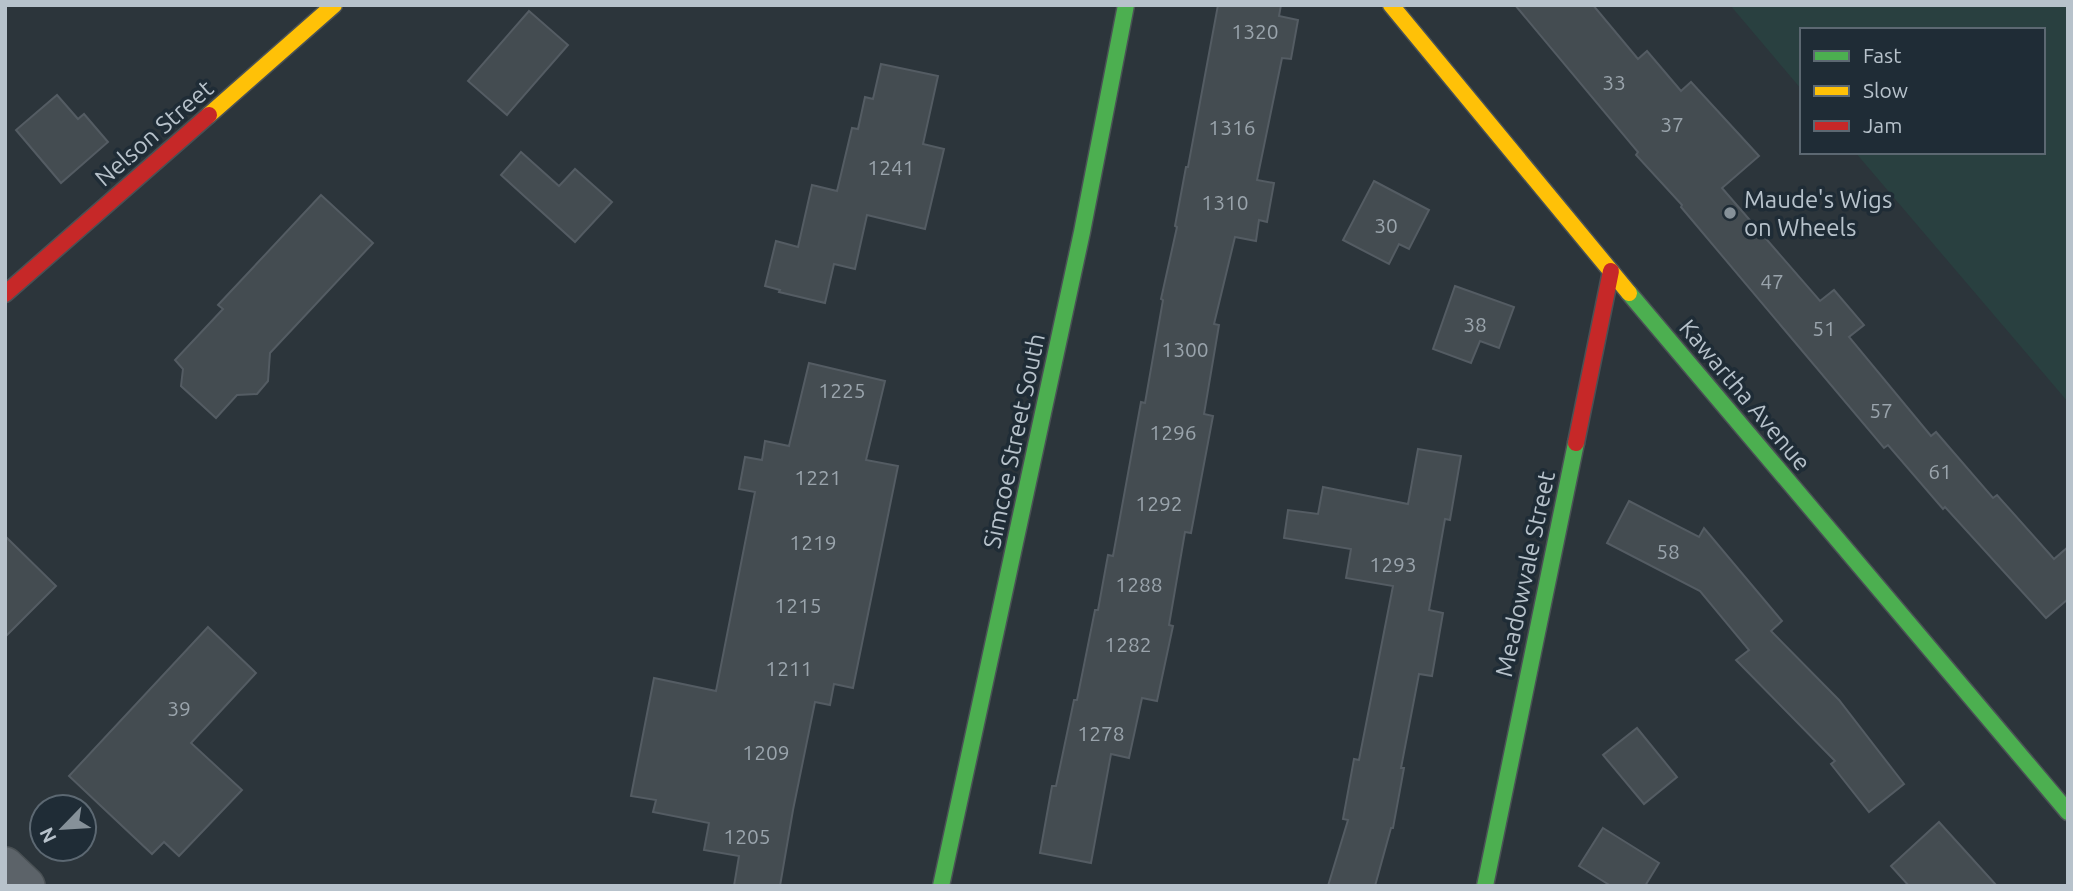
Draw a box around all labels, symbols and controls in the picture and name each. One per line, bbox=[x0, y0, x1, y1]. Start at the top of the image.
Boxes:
house number: 1320 bbox=[1231, 19, 1279, 43]
legend bbox=[1800, 28, 2045, 154]
text: Fast bbox=[1863, 43, 1901, 67]
house number: 33 bbox=[1602, 70, 1626, 94]
street label: Nelson Street bbox=[90, 74, 219, 192]
text: Slow bbox=[1863, 78, 1908, 102]
house number: 37 bbox=[1660, 112, 1684, 136]
text: Jam bbox=[1863, 113, 1902, 137]
house number: 1316 bbox=[1208, 115, 1256, 139]
house number: 1241 bbox=[867, 155, 915, 179]
place label: Maude's Wigs on Wheels bbox=[1744, 186, 1892, 241]
house number: 1310 bbox=[1201, 190, 1249, 214]
marker: Maude's Wigs on Wheels bbox=[1722, 205, 1738, 221]
house number: 30 bbox=[1374, 213, 1398, 237]
house number: 47 bbox=[1760, 269, 1784, 293]
house number: 38 bbox=[1463, 312, 1487, 336]
street label: Kawartha Avenue bbox=[1674, 314, 1816, 476]
house number: 51 bbox=[1812, 316, 1836, 340]
street label: Simcoe Street South bbox=[978, 331, 1050, 551]
house number: 1300 bbox=[1161, 337, 1209, 361]
house number: 1225 bbox=[818, 378, 866, 402]
house number: 57 bbox=[1869, 398, 1893, 422]
house number: 1296 bbox=[1149, 420, 1197, 444]
house number: 61 bbox=[1928, 459, 1952, 483]
house number: 1221 bbox=[794, 465, 842, 489]
street label: Meadowvale Street bbox=[1490, 468, 1560, 679]
house number: 1292 bbox=[1135, 491, 1183, 515]
house number: 1219 bbox=[789, 530, 837, 554]
house number: 58 bbox=[1656, 539, 1680, 563]
house number: 1293 bbox=[1369, 552, 1417, 576]
house number: 1288 bbox=[1115, 572, 1163, 596]
house number: 1215 bbox=[774, 593, 822, 617]
house number: 1282 bbox=[1104, 632, 1152, 656]
house number: 1211 bbox=[765, 656, 813, 680]
house number: 39 bbox=[167, 696, 191, 720]
house number: 1278 bbox=[1077, 721, 1125, 745]
house number: 1209 bbox=[742, 740, 790, 764]
north arrow bbox=[28, 793, 98, 863]
text: N bbox=[35, 824, 61, 846]
house number: 1205 bbox=[723, 824, 771, 848]

